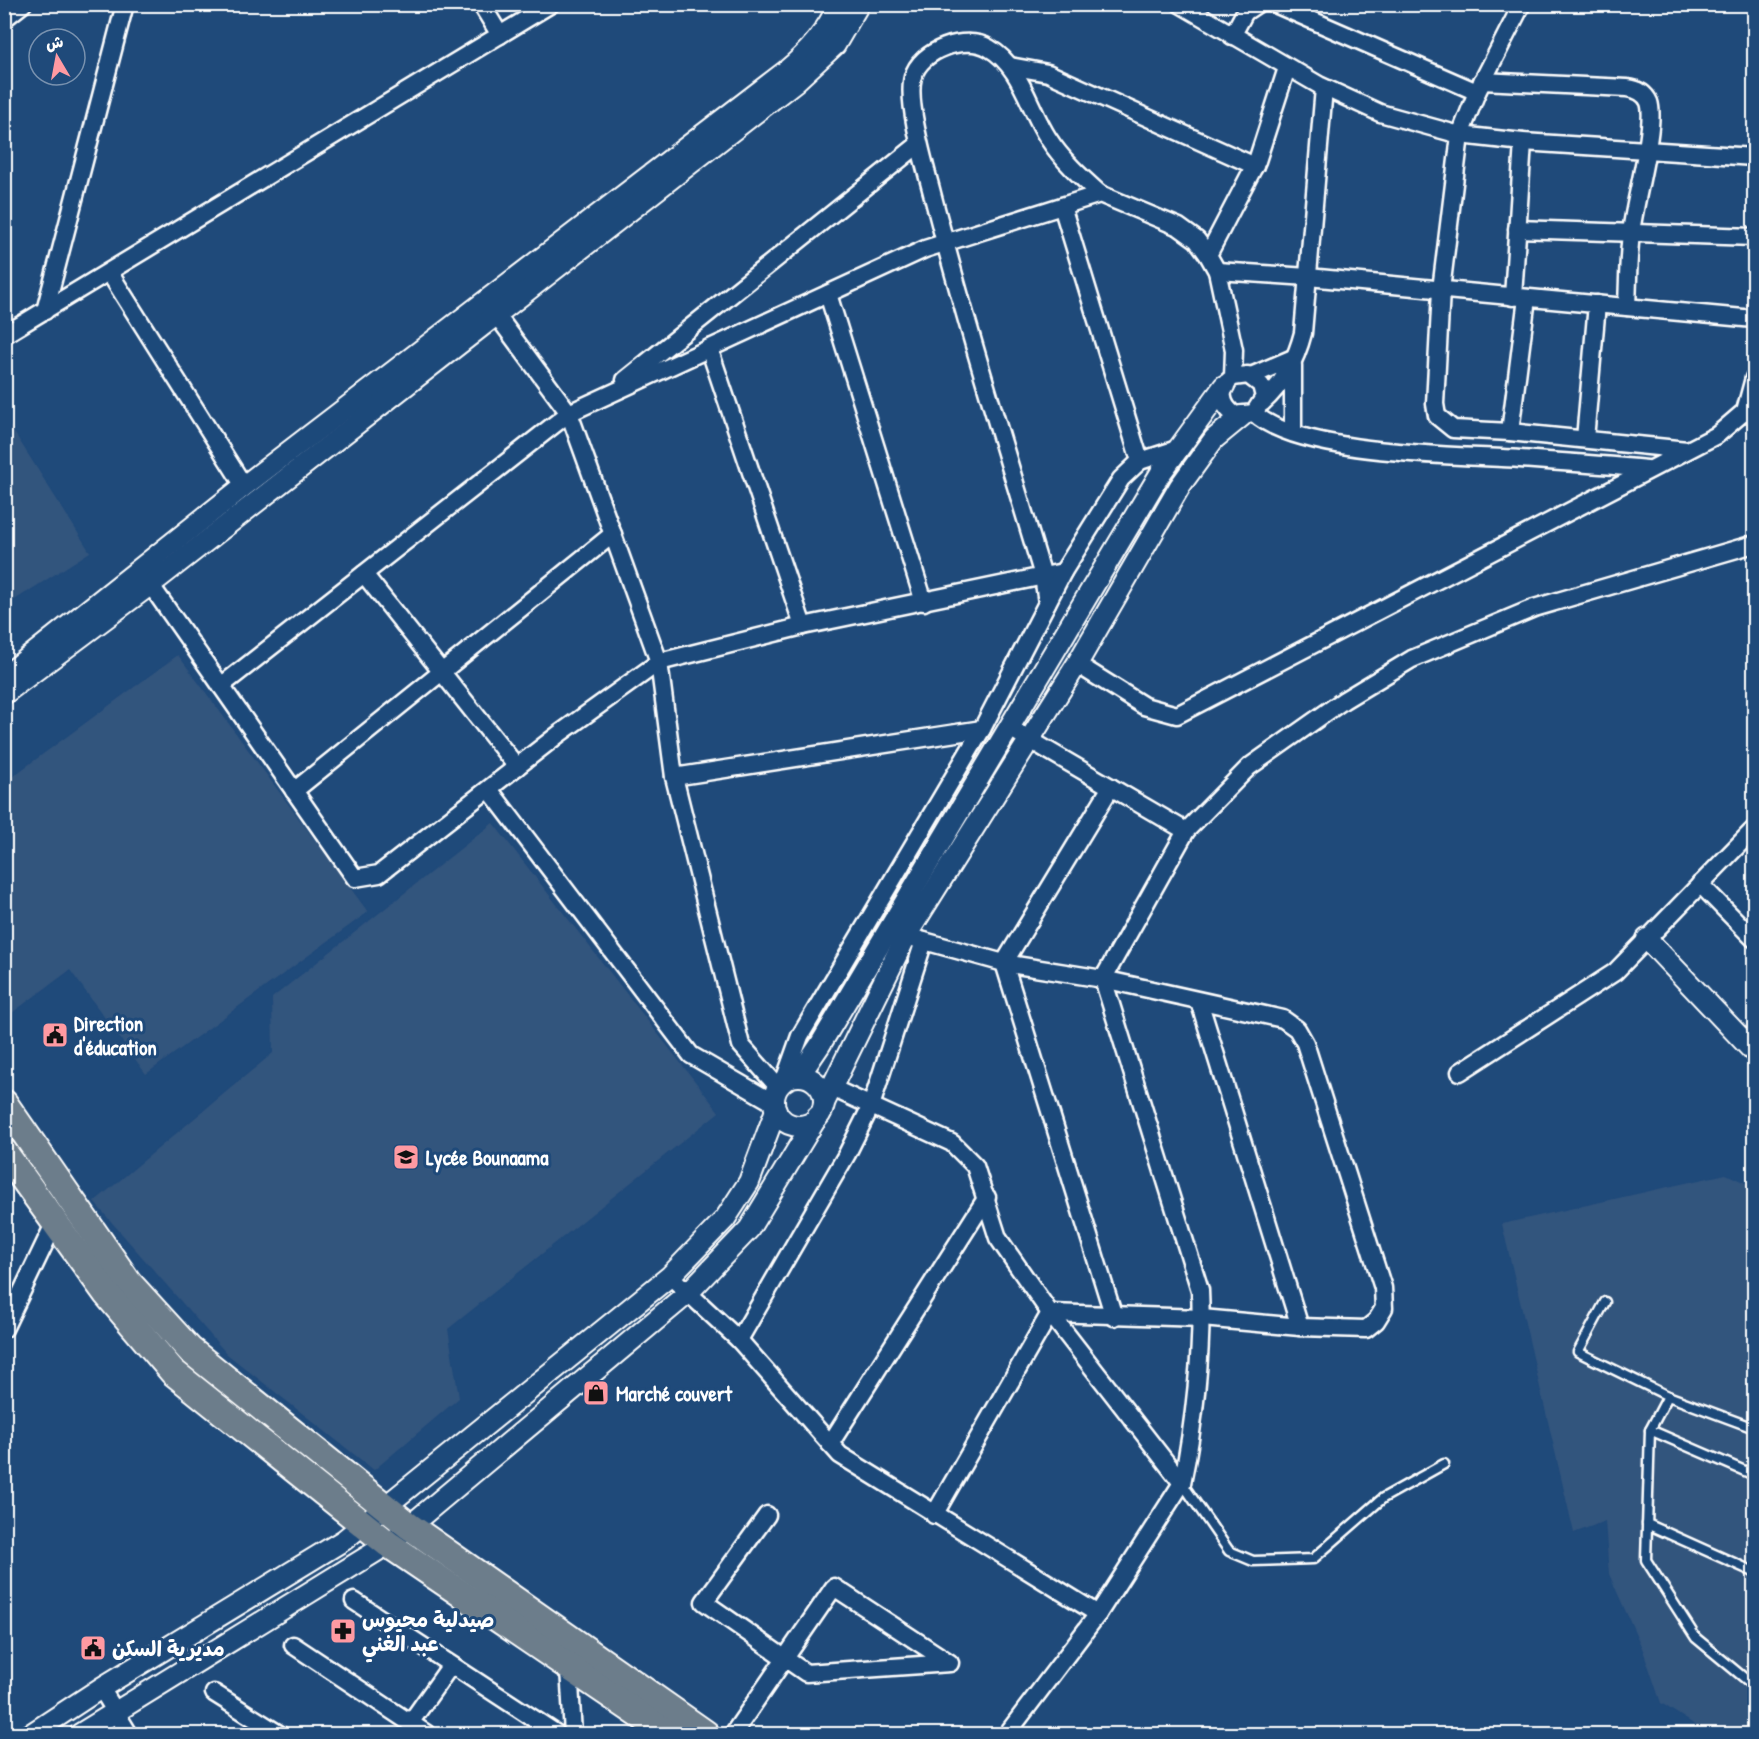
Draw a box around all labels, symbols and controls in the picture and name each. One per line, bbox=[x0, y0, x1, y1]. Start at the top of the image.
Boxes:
north arrow bbox=[27, 27, 87, 87]
text: ش bbox=[44, 30, 65, 55]
place label: Direction d'éducation bbox=[74, 1009, 157, 1062]
public building icon: Direction d'éducation bbox=[40, 1020, 70, 1050]
school or university icon: Lycée Bounaama bbox=[391, 1142, 421, 1172]
place label: Lycée Bounaama bbox=[426, 1143, 549, 1173]
shop icon: Marché couvert bbox=[581, 1378, 611, 1408]
place label: Marché couvert bbox=[616, 1379, 733, 1408]
place label: صيدلية محيوس عبد الغني bbox=[362, 1605, 494, 1663]
pharmacy icon: صيدلية محيوس عبد الغني bbox=[328, 1616, 358, 1646]
public building icon: مديرية السكن bbox=[78, 1633, 108, 1663]
place label: مديرية السكن bbox=[112, 1634, 225, 1663]

